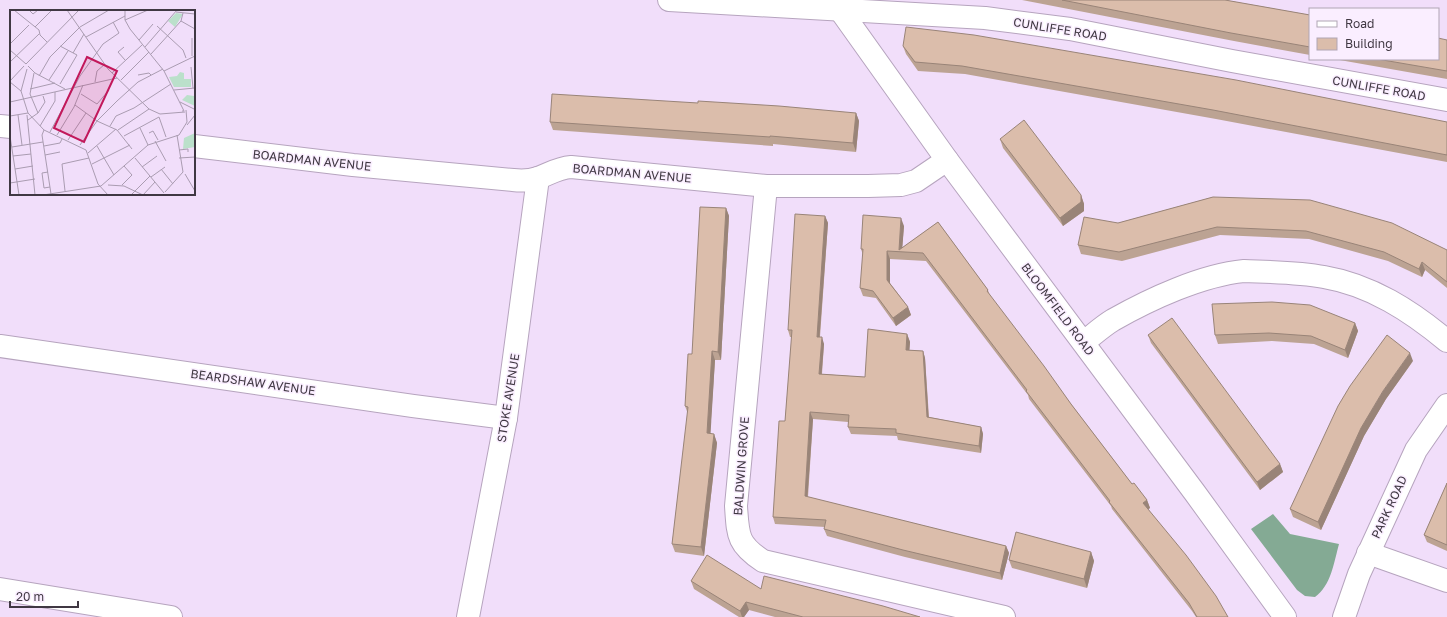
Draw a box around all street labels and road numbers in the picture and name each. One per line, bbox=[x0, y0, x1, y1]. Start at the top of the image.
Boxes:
street label: CUNLIFFE ROAD bbox=[1012, 14, 1108, 44]
street label: CUNLIFFE ROAD bbox=[1331, 72, 1427, 104]
street label: BOARDMAN AVENUE bbox=[252, 146, 372, 174]
street label: BOARDMAN AVENUE bbox=[572, 160, 692, 186]
street label: BLOOMFIELD ROAD bbox=[1018, 260, 1098, 358]
street label: STOKE AVENUE bbox=[494, 352, 522, 444]
street label: BEARDSHAW AVENUE bbox=[190, 366, 316, 398]
street label: BALDWIN GROVE bbox=[730, 416, 752, 516]
street label: PARK ROAD bbox=[1368, 473, 1410, 541]

